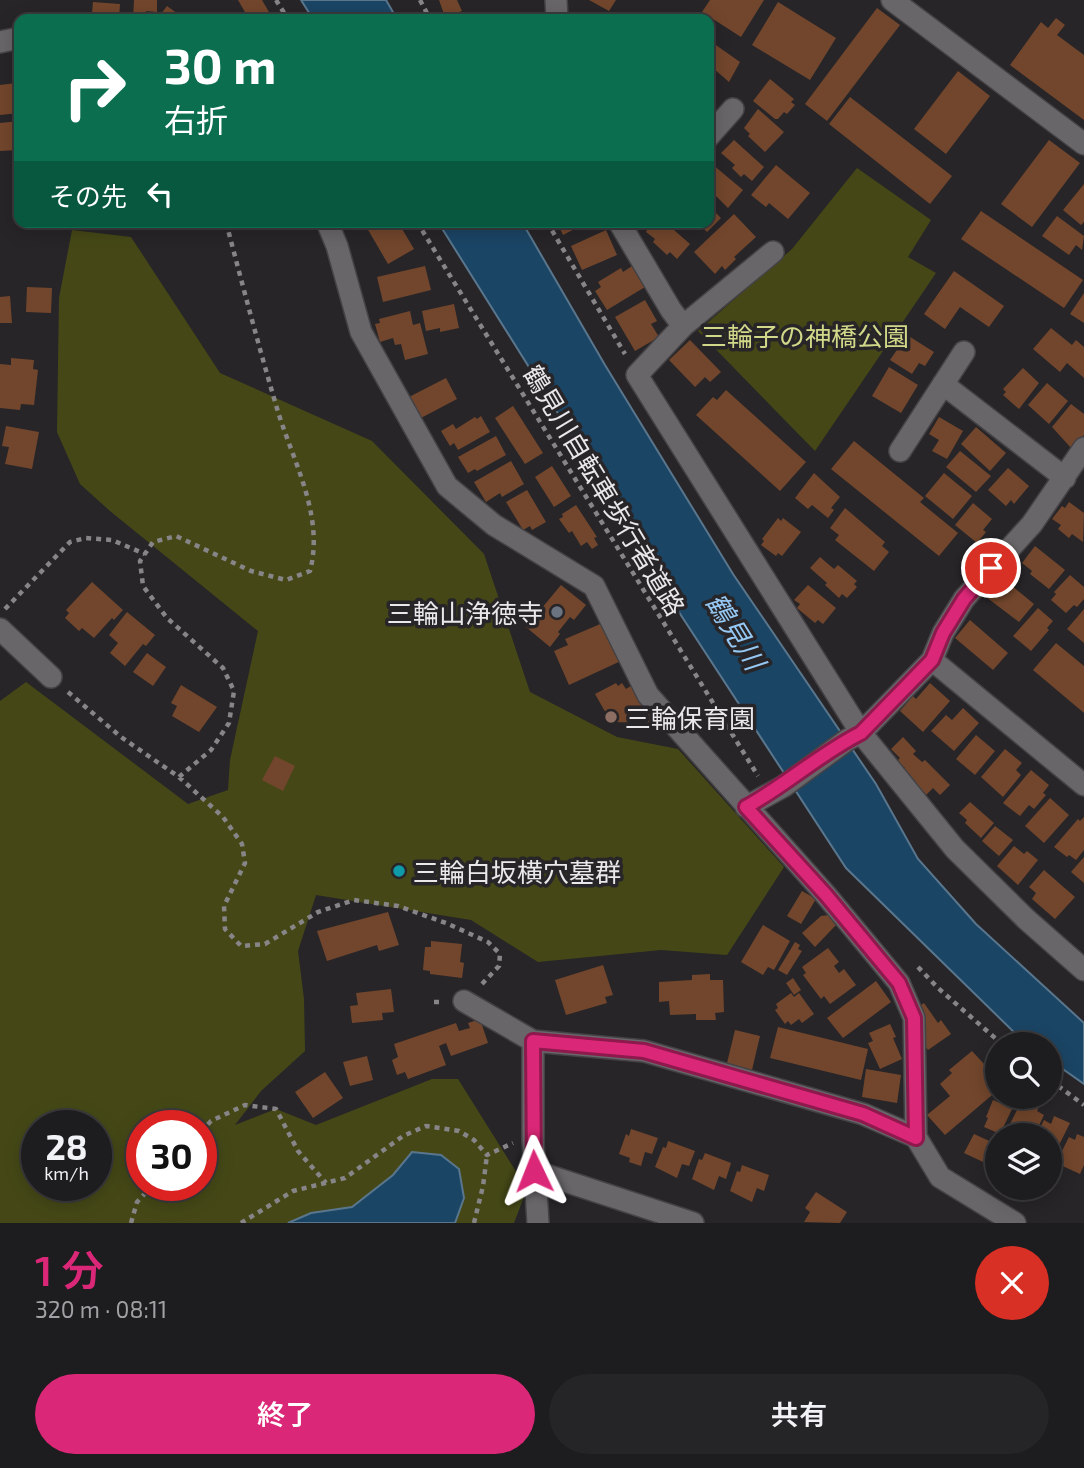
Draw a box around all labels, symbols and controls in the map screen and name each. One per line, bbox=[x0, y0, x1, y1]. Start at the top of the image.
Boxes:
text: 30 m bbox=[164, 35, 276, 94]
icon: right bbox=[49, 42, 140, 133]
text: 右折 bbox=[164, 100, 228, 138]
icon: left bbox=[141, 175, 179, 213]
text: その先 bbox=[49, 180, 127, 211]
park label: 三輪子の神橋公園 bbox=[701, 320, 909, 351]
street label: 鶴見川自転車歩行者道路 bbox=[518, 359, 692, 621]
pin bbox=[961, 538, 1021, 598]
icon: arrive bbox=[972, 549, 1010, 587]
water label: 鶴見川 bbox=[699, 586, 774, 678]
place label: 三輪山浄徳寺 bbox=[387, 597, 543, 628]
marker: 三輪山浄徳寺 bbox=[549, 604, 565, 620]
place label: 三輪保育園 bbox=[625, 702, 755, 733]
marker: 三輪保育園 bbox=[603, 709, 619, 725]
place label: 三輪白坂横穴墓群 bbox=[413, 856, 621, 887]
marker: 三輪白坂横穴墓群 bbox=[391, 863, 407, 879]
map controls bbox=[985, 1032, 1062, 1200]
button: search bbox=[985, 1032, 1062, 1109]
speed limit sign: 30 bbox=[126, 1110, 217, 1201]
button: layers bbox=[985, 1123, 1062, 1200]
text: 28 bbox=[45, 1125, 88, 1167]
position arrow bbox=[497, 1134, 571, 1208]
text: km/h bbox=[44, 1162, 89, 1184]
text: 1 分 bbox=[35, 1244, 104, 1294]
button: close bbox=[975, 1246, 1049, 1320]
text: 320 m · 08:11 bbox=[35, 1295, 167, 1323]
button: 終了 bbox=[35, 1374, 535, 1454]
button: 共有 bbox=[549, 1374, 1049, 1454]

